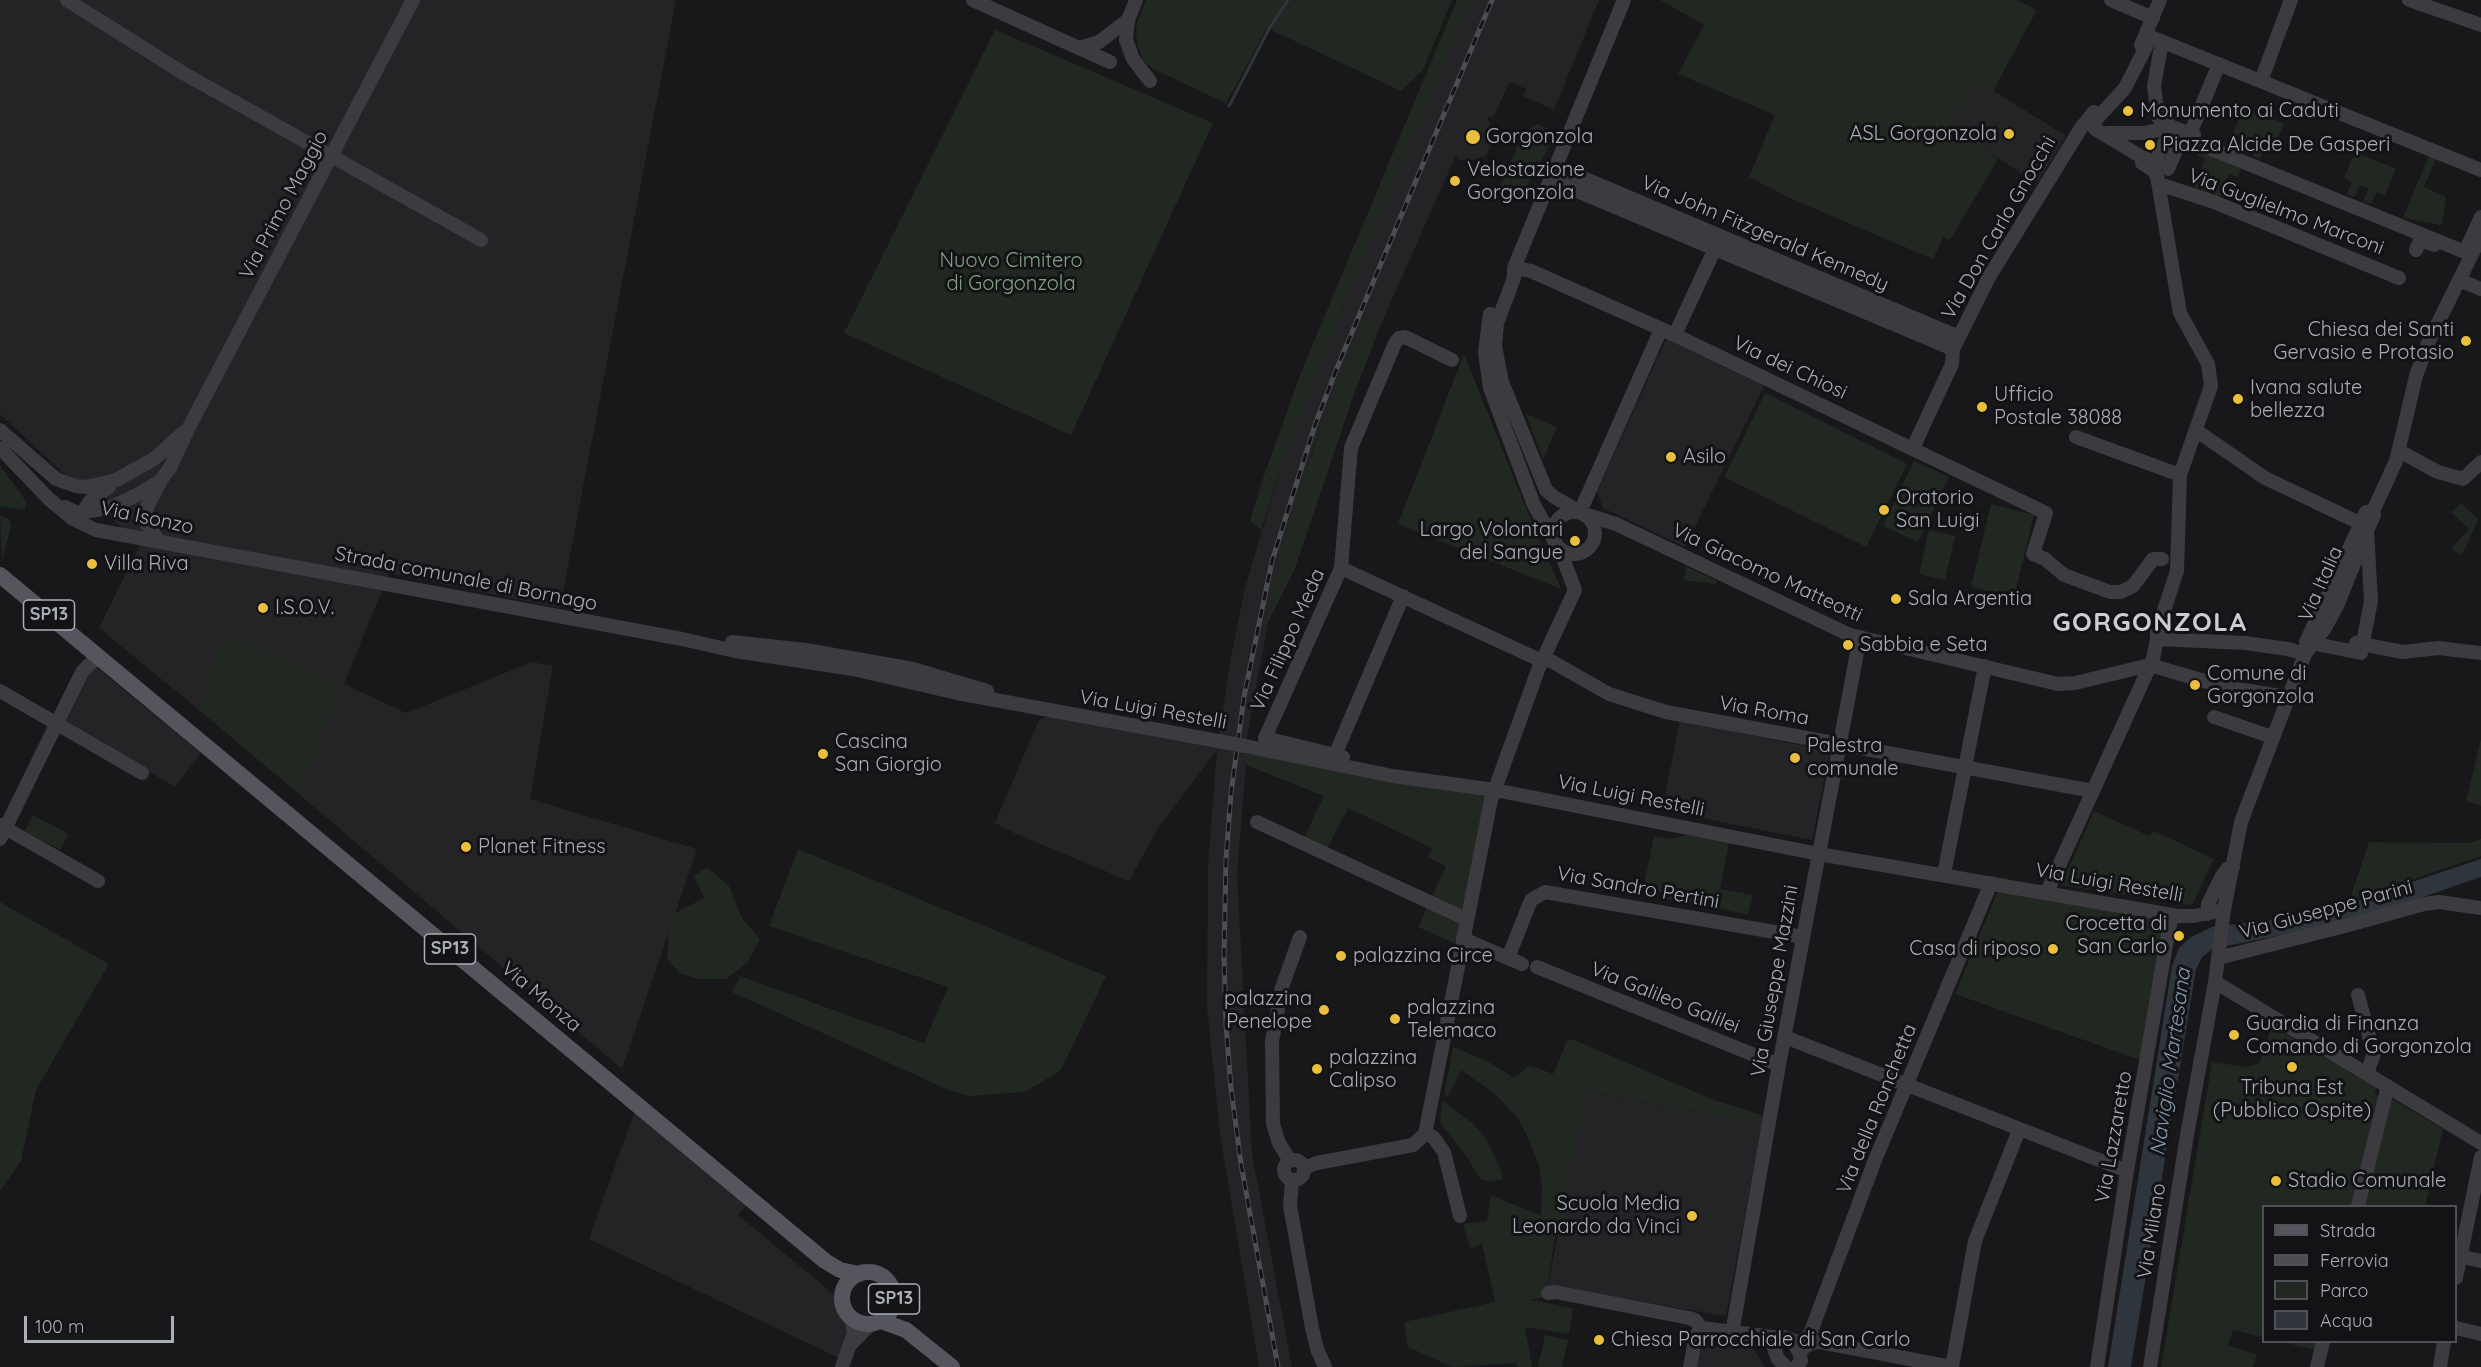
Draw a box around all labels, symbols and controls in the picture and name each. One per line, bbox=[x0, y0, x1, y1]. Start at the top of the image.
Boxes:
place label: Monumento ai Caduti bbox=[2140, 99, 2339, 123]
marker: Monumento ai Caduti bbox=[2121, 104, 2135, 118]
place label: ASL Gorgonzola bbox=[1849, 122, 1997, 146]
place label: Gorgonzola bbox=[1486, 125, 1593, 149]
street label: Via Primo Maggio bbox=[235, 127, 333, 283]
marker: ASL Gorgonzola bbox=[2002, 127, 2016, 141]
marker: Gorgonzola bbox=[1464, 128, 1482, 146]
street label: Via Don Carlo Gnocchi bbox=[1937, 132, 2061, 324]
place label: Piazza Alcide De Gasperi bbox=[2162, 133, 2390, 157]
marker: Piazza Alcide De Gasperi bbox=[2143, 138, 2157, 152]
place label: Velostazione Gorgonzola bbox=[1467, 158, 1585, 205]
street label: Via Guglielmo Marconi bbox=[2185, 164, 2387, 260]
street label: Via John Fitzgerald Kennedy bbox=[1638, 171, 1892, 297]
marker: Velostazione Gorgonzola bbox=[1448, 174, 1462, 188]
park label: Nuovo Cimitero di Gorgonzola bbox=[939, 249, 1083, 296]
place label: Chiesa dei Santi Gervasio e Protasio bbox=[2274, 318, 2454, 365]
street label: Via dei Chiosi bbox=[1729, 331, 1851, 405]
marker: Chiesa dei Santi Gervasio e Protasio bbox=[2459, 334, 2473, 348]
place label: Ivana salute bellezza bbox=[2250, 376, 2362, 423]
place label: Ufficio Postale 38088 bbox=[1994, 383, 2122, 430]
marker: Ivana salute bellezza bbox=[2231, 392, 2245, 406]
marker: Ufficio Postale 38088 bbox=[1975, 400, 1989, 414]
place label: Asilo bbox=[1683, 445, 1726, 469]
marker: Asilo bbox=[1664, 450, 1678, 464]
place label: Oratorio San Luigi bbox=[1896, 486, 1979, 533]
street label: Via Isonzo bbox=[98, 496, 196, 540]
marker: Oratorio San Luigi bbox=[1877, 503, 1891, 517]
place label: Largo Volontari del Sangue bbox=[1419, 518, 1563, 565]
street label: Via Giacomo Matteotti bbox=[1668, 518, 1866, 628]
marker: Largo Volontari del Sangue bbox=[1568, 534, 1582, 548]
street label: Strada comunale di Bornago bbox=[333, 542, 599, 616]
street label: Via Italia bbox=[2294, 543, 2348, 625]
place label: Villa Riva bbox=[104, 552, 189, 576]
marker: Villa Riva bbox=[85, 557, 99, 571]
street label: Via Filippo Meda bbox=[1246, 565, 1330, 715]
place label: Sala Argentia bbox=[1908, 587, 2032, 611]
marker: Sala Argentia bbox=[1889, 592, 1903, 606]
place label: I.S.O.V. bbox=[275, 596, 334, 620]
road number: SP13 bbox=[23, 600, 74, 630]
marker: I.S.O.V. bbox=[256, 601, 270, 615]
district label: GORGONZOLA bbox=[2052, 607, 2248, 639]
place label: Sabbia e Seta bbox=[1860, 633, 1988, 657]
marker: Sabbia e Seta bbox=[1841, 638, 1855, 652]
place label: Comune di Gorgonzola bbox=[2207, 662, 2314, 709]
marker: Comune di Gorgonzola bbox=[2188, 678, 2202, 692]
street label: Via Luigi Restelli bbox=[1077, 685, 1229, 735]
street label: Via Roma bbox=[1717, 691, 1811, 731]
place label: Cascina San Giorgio bbox=[835, 730, 942, 777]
place label: Palestra comunale bbox=[1807, 734, 1898, 781]
marker: Cascina San Giorgio bbox=[816, 747, 830, 761]
marker: Palestra comunale bbox=[1788, 751, 1802, 765]
street label: Via Luigi Restelli bbox=[1556, 770, 1706, 822]
place label: Planet Fitness bbox=[478, 835, 606, 859]
marker: Planet Fitness bbox=[459, 840, 473, 854]
street label: Via Luigi Restelli bbox=[2033, 858, 2185, 908]
street label: Via Sandro Pertini bbox=[1555, 862, 1721, 914]
street label: Via Giuseppe Parini bbox=[2237, 875, 2415, 945]
street label: Via Giuseppe Mazzini bbox=[1746, 883, 1804, 1079]
place label: Crocetta di San Carlo bbox=[2065, 912, 2167, 959]
marker: Crocetta di San Carlo bbox=[2172, 929, 2186, 943]
road number: SP13 bbox=[424, 934, 476, 964]
place label: Casa di riposo bbox=[1909, 937, 2041, 961]
marker: Casa di riposo bbox=[2046, 942, 2060, 956]
place label: palazzina Circe bbox=[1353, 944, 1493, 968]
marker: palazzina Circe bbox=[1334, 949, 1348, 963]
street label: Via Monza bbox=[496, 957, 586, 1037]
street label: Via Galileo Galilei bbox=[1587, 957, 1743, 1039]
water label: Naviglio Martesana bbox=[2145, 967, 2197, 1157]
place label: palazzina Penelope bbox=[1224, 987, 1312, 1034]
place label: palazzina Telemaco bbox=[1407, 996, 1496, 1043]
marker: palazzina Penelope bbox=[1317, 1003, 1331, 1017]
marker: palazzina Telemaco bbox=[1388, 1012, 1402, 1026]
place label: Guardia di Finanza Comando di Gorgonzola bbox=[2246, 1012, 2472, 1059]
street label: Via della Ronchetta bbox=[1832, 1021, 1922, 1197]
marker: Guardia di Finanza Comando di Gorgonzola bbox=[2227, 1028, 2241, 1042]
place label: palazzina Calipso bbox=[1329, 1046, 1417, 1093]
marker: Tribuna Est (Pubblico Ospite) bbox=[2285, 1060, 2299, 1074]
marker: palazzina Calipso bbox=[1310, 1062, 1324, 1076]
street label: Via Lazzaretto bbox=[2091, 1069, 2137, 1205]
place label: Tribuna Est (Pubblico Ospite) bbox=[2213, 1076, 2371, 1123]
place label: Stadio Comunale bbox=[2288, 1169, 2446, 1193]
marker: Stadio Comunale bbox=[2269, 1174, 2283, 1188]
street label: Via Milano bbox=[2133, 1182, 2171, 1280]
place label: Scuola Media Leonardo da Vinci bbox=[1512, 1192, 1680, 1239]
legend bbox=[2262, 1205, 2457, 1343]
marker: Scuola Media Leonardo da Vinci bbox=[1685, 1209, 1699, 1223]
text: Strada bbox=[2320, 1219, 2376, 1242]
text: Ferrovia bbox=[2320, 1249, 2389, 1272]
text: Parco bbox=[2320, 1279, 2368, 1302]
road number: SP13 bbox=[868, 1284, 920, 1314]
scale bar bbox=[27, 1304, 177, 1342]
text: Acqua bbox=[2320, 1309, 2373, 1332]
text: 100 m bbox=[35, 1315, 84, 1338]
place label: Chiesa Parrocchiale di San Carlo bbox=[1611, 1328, 1910, 1352]
marker: Chiesa Parrocchiale di San Carlo bbox=[1592, 1333, 1606, 1347]

